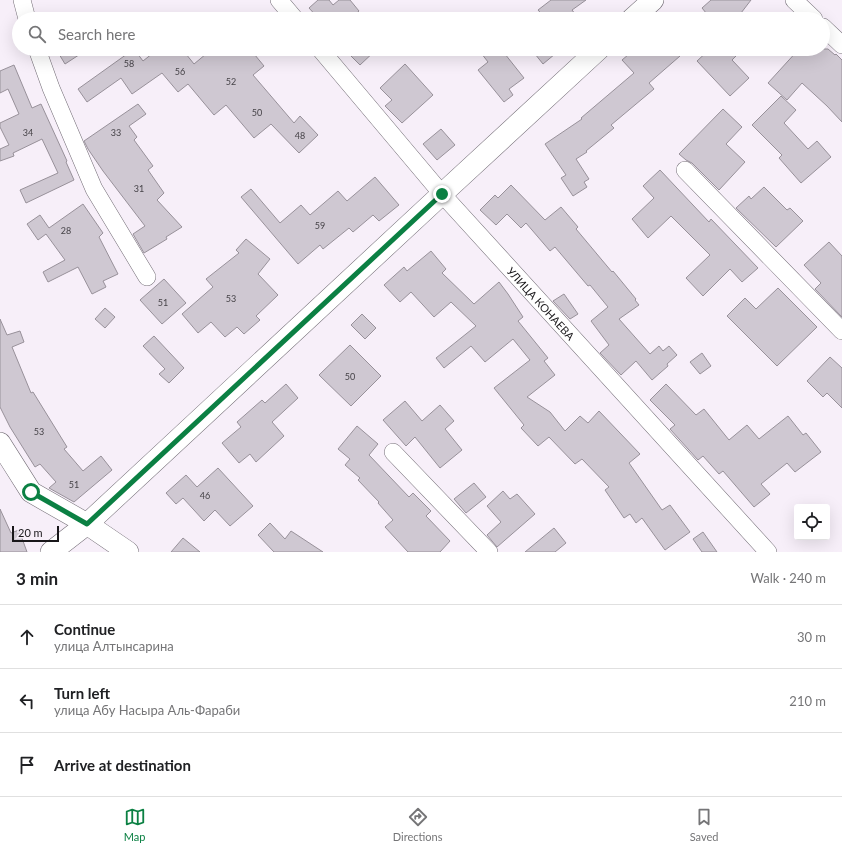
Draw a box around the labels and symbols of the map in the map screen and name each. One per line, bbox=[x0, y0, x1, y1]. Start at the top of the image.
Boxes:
house number: 58 bbox=[124, 58, 134, 69]
house number: 56 bbox=[175, 66, 185, 77]
house number: 52 bbox=[226, 76, 236, 87]
house number: 50 bbox=[252, 107, 262, 118]
house number: 34 bbox=[23, 127, 33, 138]
house number: 33 bbox=[111, 127, 121, 138]
house number: 48 bbox=[295, 130, 305, 141]
house number: 31 bbox=[134, 183, 144, 194]
route end bbox=[433, 185, 451, 203]
house number: 59 bbox=[315, 220, 325, 231]
house number: 28 bbox=[61, 225, 71, 236]
street label: УЛИЦА КОНАЕВА bbox=[505, 264, 578, 343]
house number: 53 bbox=[226, 293, 236, 304]
house number: 51 bbox=[158, 297, 168, 308]
house number: 50 bbox=[345, 371, 355, 382]
house number: 53 bbox=[34, 426, 44, 437]
house number: 51 bbox=[69, 479, 79, 490]
route start bbox=[22, 483, 40, 501]
house number: 46 bbox=[200, 490, 210, 501]
scale bar bbox=[12, 524, 59, 543]

